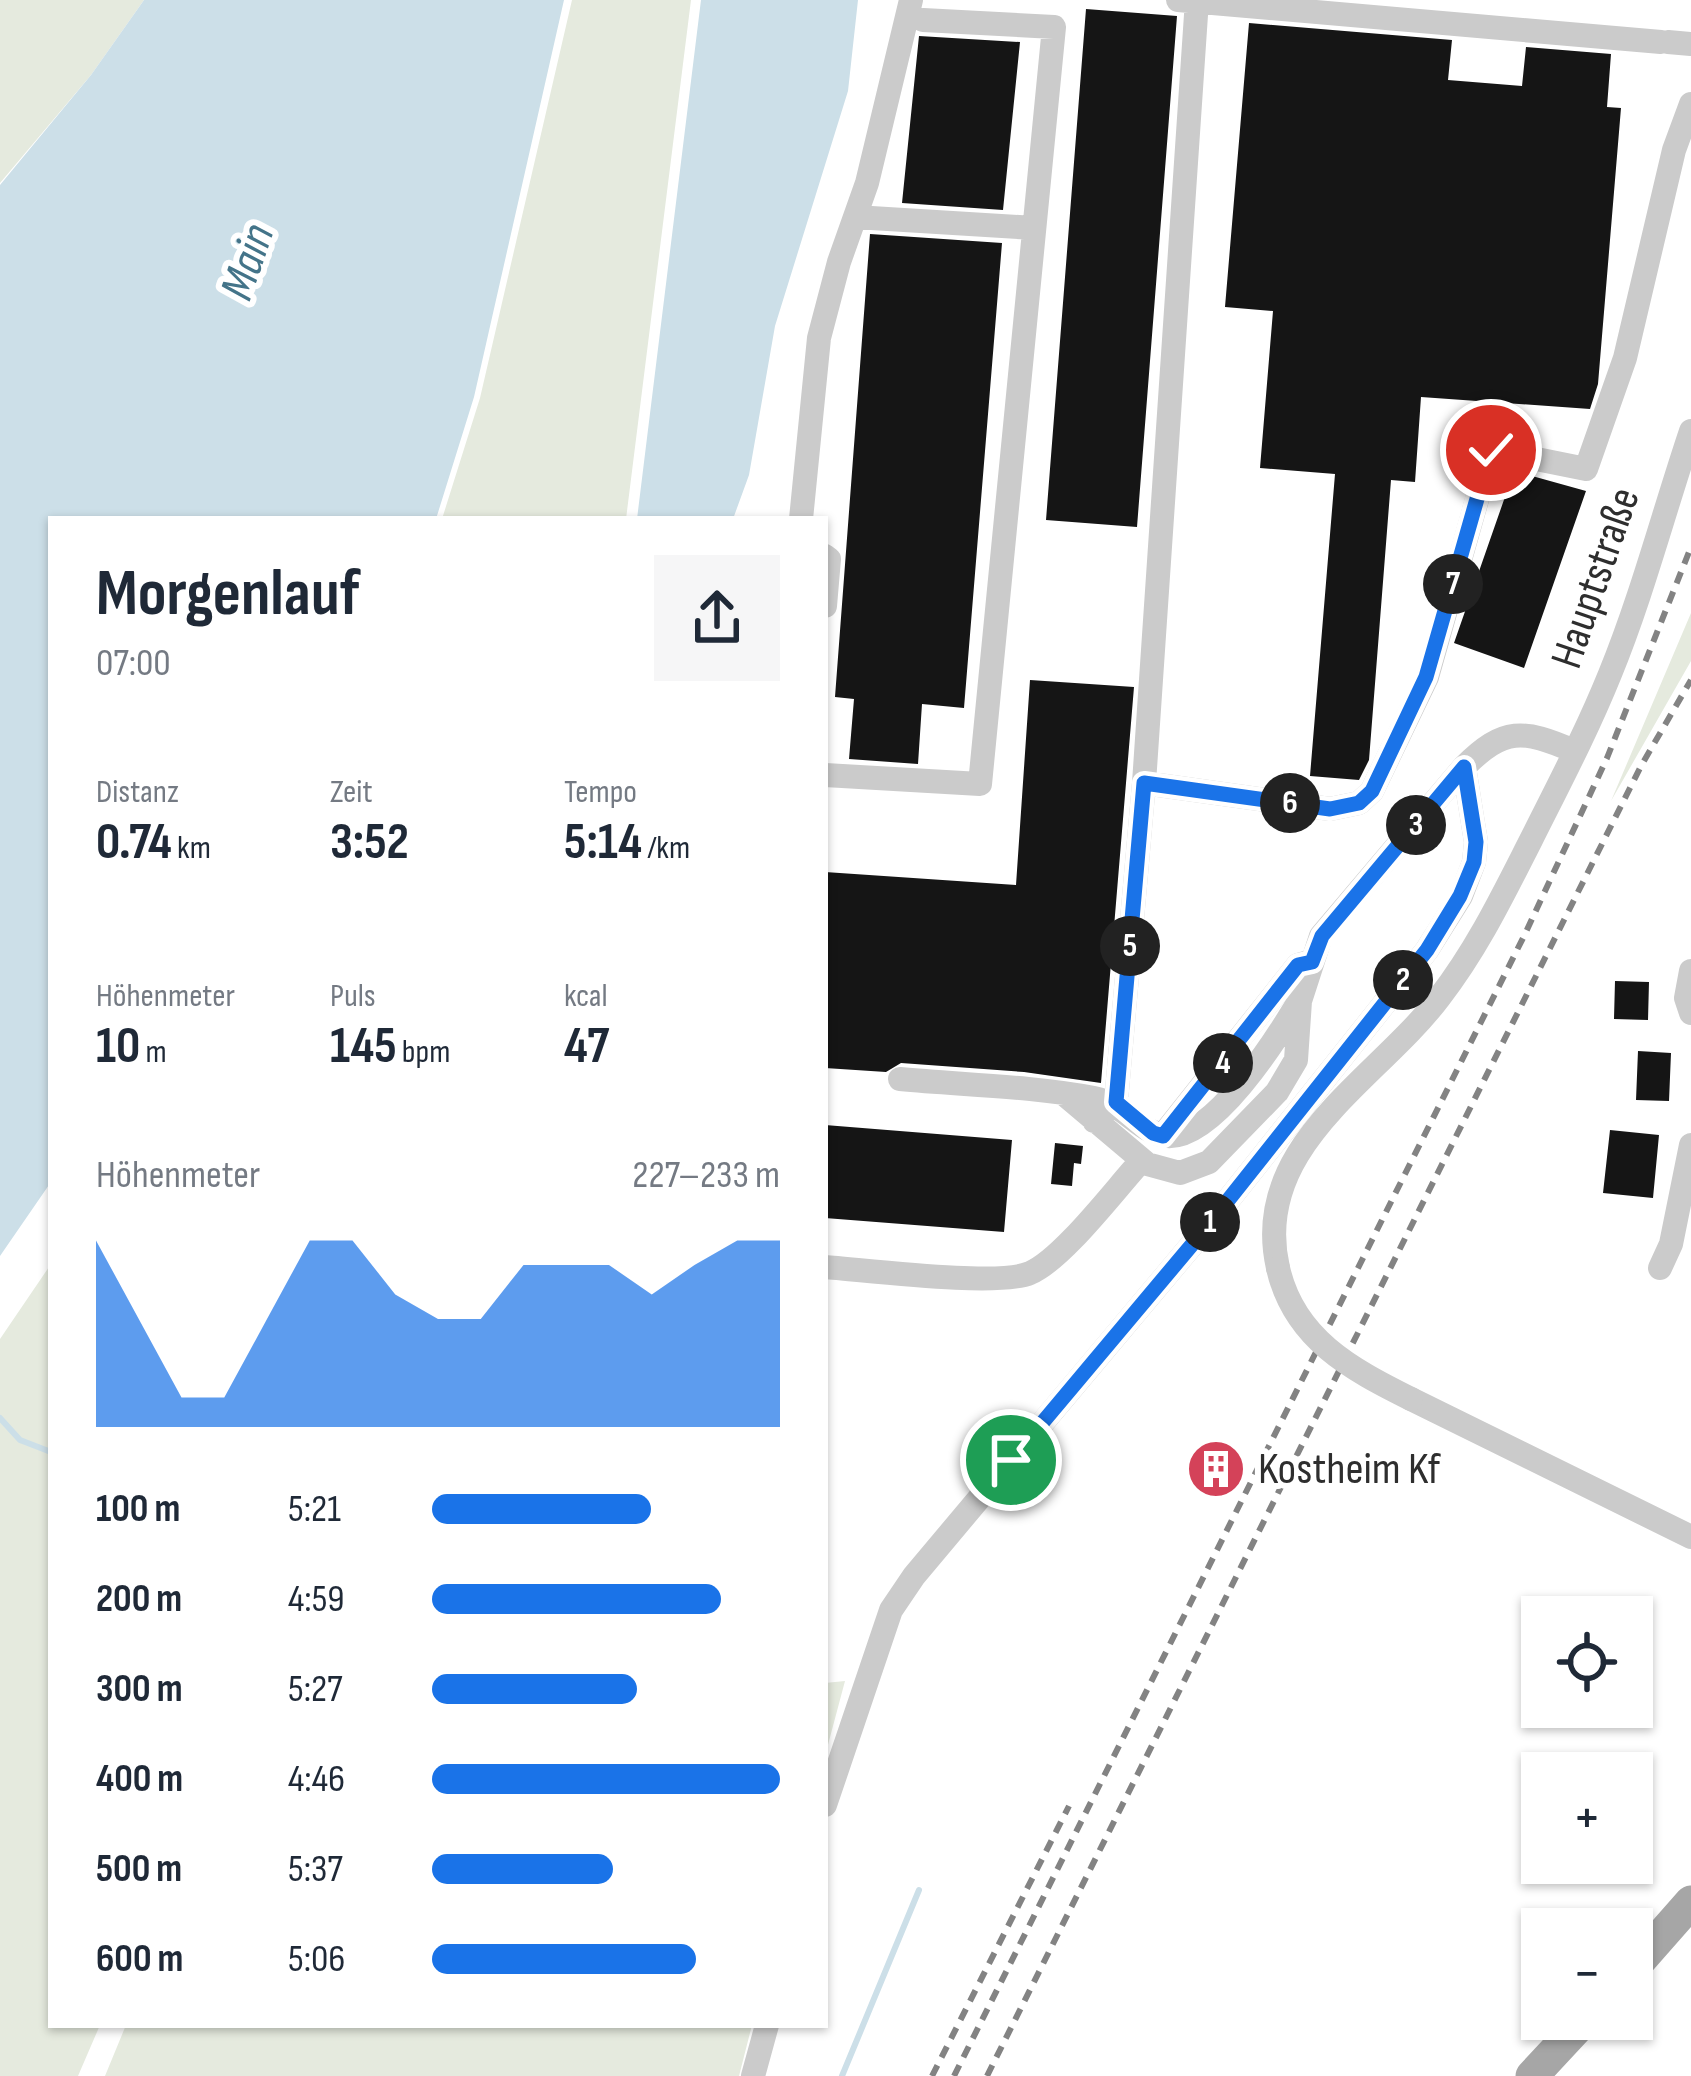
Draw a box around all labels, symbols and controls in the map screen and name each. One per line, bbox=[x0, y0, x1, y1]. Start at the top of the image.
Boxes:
water label: Main bbox=[209, 217, 287, 307]
pin bbox=[1440, 399, 1542, 501]
icon: check bbox=[1458, 417, 1524, 483]
street label: Hauptstraße bbox=[1539, 480, 1653, 676]
pin: 7 bbox=[1423, 554, 1483, 614]
text: Morgenlauf bbox=[96, 555, 360, 634]
button: share bbox=[654, 555, 780, 681]
text: 7 bbox=[1446, 564, 1460, 604]
text: 07:00 bbox=[96, 640, 171, 687]
text: Distanz bbox=[96, 772, 179, 812]
text: Zeit bbox=[330, 772, 372, 812]
text: Tempo bbox=[564, 772, 637, 812]
pin: 6 bbox=[1260, 773, 1320, 833]
text: 6 bbox=[1282, 783, 1298, 823]
pin: 3 bbox=[1386, 795, 1446, 855]
text: 3 bbox=[1409, 805, 1423, 845]
text: 0.74 bbox=[96, 812, 172, 873]
text: 3:52 bbox=[330, 812, 409, 873]
text: 5:14 bbox=[564, 812, 642, 873]
text: km bbox=[172, 828, 211, 868]
text: /km bbox=[642, 828, 690, 868]
pin: 5 bbox=[1100, 916, 1160, 976]
text: 5 bbox=[1123, 926, 1137, 966]
pin: 2 bbox=[1373, 950, 1433, 1010]
text: 2 bbox=[1396, 960, 1410, 1000]
text: Höhenmeter bbox=[96, 976, 235, 1016]
text: Puls bbox=[330, 976, 376, 1016]
text: kcal bbox=[564, 976, 608, 1016]
text: 10 bbox=[96, 1016, 140, 1077]
text: 145 bbox=[330, 1016, 397, 1077]
text: 47 bbox=[564, 1016, 609, 1077]
text: m bbox=[140, 1032, 167, 1072]
text: bpm bbox=[397, 1032, 450, 1072]
pin: 4 bbox=[1193, 1033, 1253, 1093]
text: 4 bbox=[1215, 1043, 1231, 1083]
text: Höhenmeter bbox=[96, 1152, 260, 1199]
text: 227–233 m bbox=[632, 1152, 780, 1199]
pin: 1 bbox=[1180, 1192, 1240, 1252]
text: 1 bbox=[1204, 1202, 1216, 1242]
pin bbox=[960, 1409, 1062, 1511]
icon: arrive bbox=[978, 1427, 1044, 1493]
building icon: Kostheim Kf bbox=[1185, 1438, 1247, 1500]
place label: Kostheim Kf bbox=[1258, 1442, 1442, 1497]
text: 100 m bbox=[96, 1486, 180, 1533]
text: 5:21 bbox=[288, 1486, 341, 1533]
text: 200 m bbox=[96, 1576, 182, 1623]
text: 4:59 bbox=[288, 1576, 345, 1623]
map controls bbox=[1521, 1596, 1653, 2040]
button: locate bbox=[1521, 1596, 1653, 1728]
text: 300 m bbox=[96, 1666, 183, 1713]
text: 5:27 bbox=[288, 1666, 343, 1713]
button: + bbox=[1521, 1752, 1653, 1884]
text: 400 m bbox=[96, 1756, 183, 1803]
text: 4:46 bbox=[288, 1756, 345, 1803]
text: 500 m bbox=[96, 1846, 182, 1893]
text: 5:37 bbox=[288, 1846, 343, 1893]
button: − bbox=[1521, 1908, 1653, 2040]
text: 600 m bbox=[96, 1936, 183, 1983]
text: 5:06 bbox=[288, 1936, 345, 1983]

